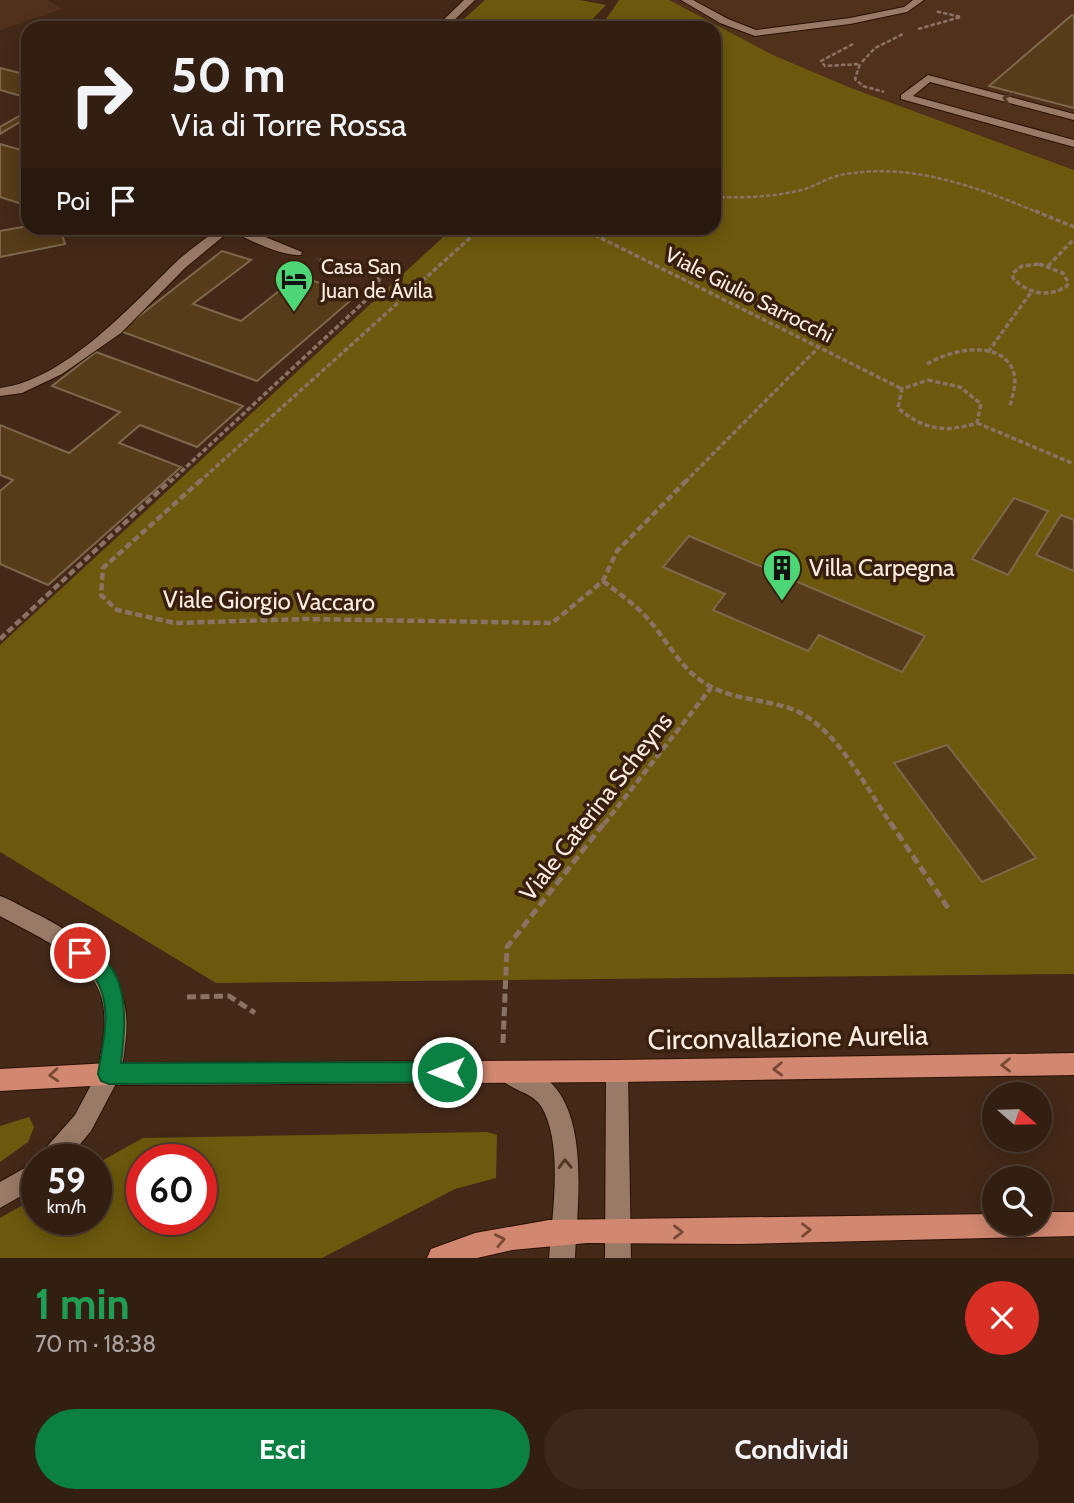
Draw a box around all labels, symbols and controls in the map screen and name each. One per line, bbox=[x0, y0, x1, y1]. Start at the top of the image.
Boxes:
text: 50 m bbox=[171, 45, 286, 104]
icon: right bbox=[56, 49, 147, 140]
one-way arrow bbox=[1002, 93, 1014, 108]
text: Via di Torre Rossa bbox=[171, 105, 407, 144]
icon: arrive bbox=[104, 182, 142, 220]
text: Poi bbox=[56, 185, 90, 217]
street label: Viale Giulio Sarrocchi bbox=[661, 241, 837, 348]
place label: Casa San Juan de Ávila bbox=[320, 254, 433, 303]
hotel icon: Casa San Juan de Ávila bbox=[273, 258, 315, 313]
building icon: Villa Carpegna bbox=[761, 547, 803, 602]
place label: Villa Carpegna bbox=[809, 553, 955, 582]
street label: Viale Giorgio Vaccaro bbox=[163, 584, 375, 617]
street label: Viale Caterina Scheyns bbox=[513, 707, 678, 906]
pin bbox=[50, 923, 110, 983]
icon: arrive bbox=[61, 934, 99, 972]
street label: Circonvallazione Aurelia bbox=[647, 1018, 929, 1056]
position arrow bbox=[410, 1035, 484, 1109]
one-way arrow bbox=[1000, 1058, 1011, 1073]
one-way arrow bbox=[773, 1061, 783, 1077]
one-way arrow bbox=[49, 1068, 60, 1083]
north arrow bbox=[982, 1082, 1052, 1152]
map controls bbox=[982, 1082, 1052, 1236]
speed limit sign: 60 bbox=[126, 1144, 217, 1235]
one-way arrow bbox=[557, 1158, 573, 1169]
text: 59 bbox=[47, 1159, 86, 1202]
button: search bbox=[982, 1166, 1052, 1236]
text: km/h bbox=[47, 1196, 86, 1218]
one-way arrow bbox=[801, 1222, 812, 1238]
one-way arrow bbox=[673, 1224, 684, 1240]
one-way arrow bbox=[494, 1234, 506, 1249]
text: 1 min bbox=[35, 1278, 130, 1330]
button: close bbox=[965, 1281, 1039, 1355]
text: 70 m · 18:38 bbox=[35, 1330, 156, 1358]
button: Esci bbox=[35, 1409, 530, 1489]
button: Condividi bbox=[544, 1409, 1039, 1489]

